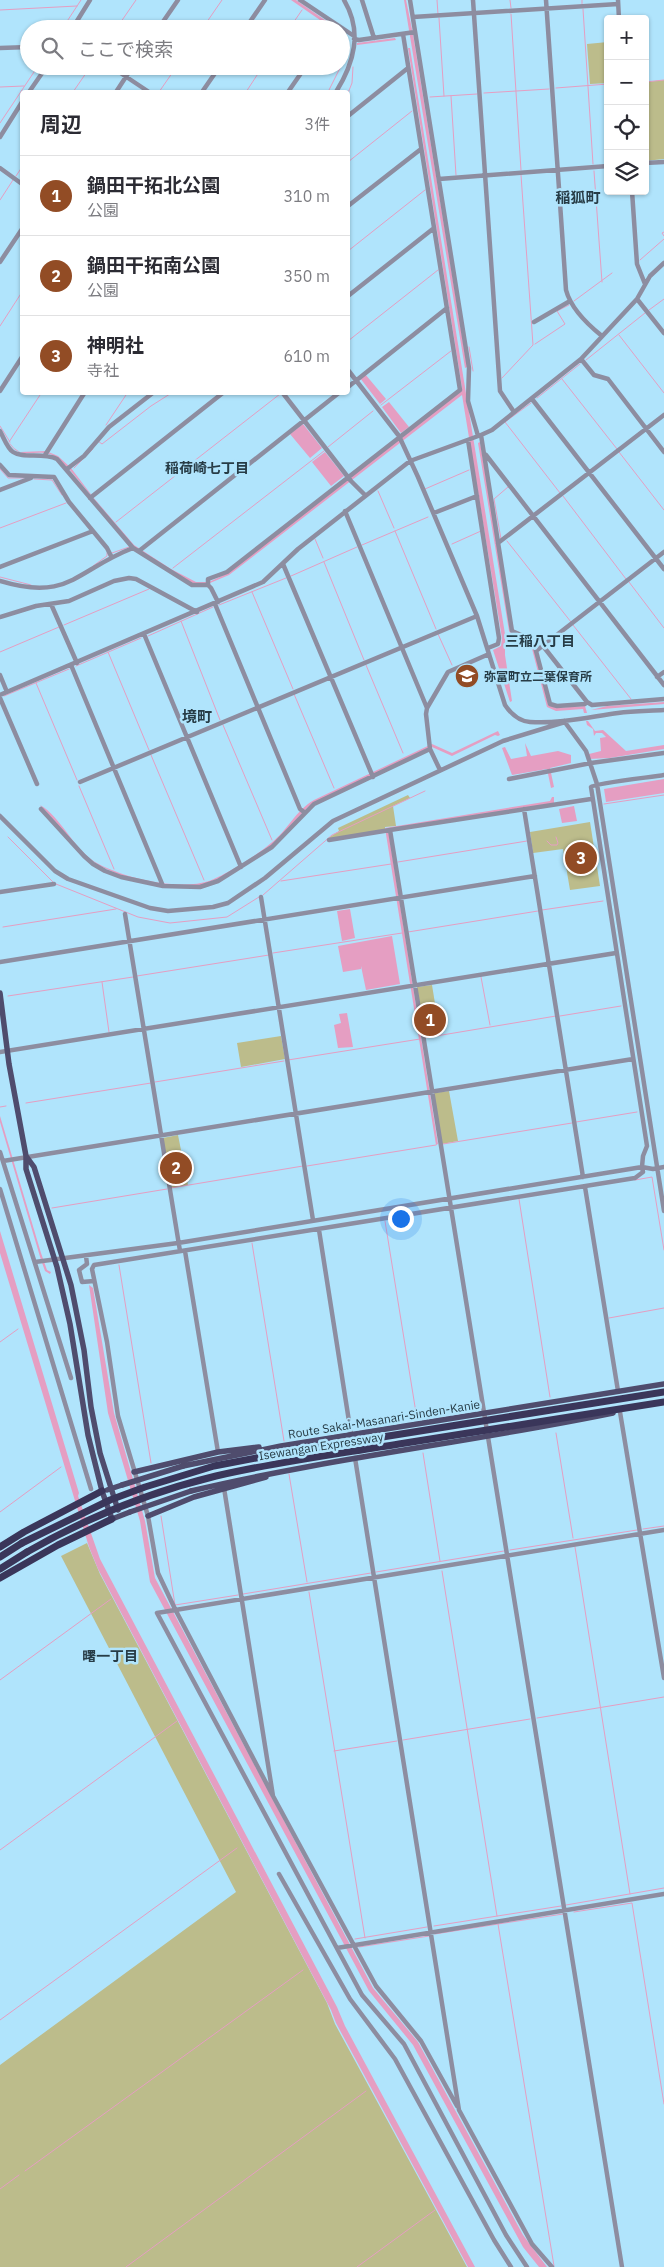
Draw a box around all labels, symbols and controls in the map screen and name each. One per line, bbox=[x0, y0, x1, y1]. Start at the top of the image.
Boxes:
map controls bbox=[604, 15, 649, 195]
button: + bbox=[604, 15, 649, 60]
search box bbox=[20, 20, 350, 75]
icon: search bbox=[38, 34, 66, 62]
text: ここで検索 bbox=[78, 37, 173, 61]
button: − bbox=[604, 60, 649, 105]
button: locate bbox=[604, 105, 649, 150]
text: 周辺 bbox=[40, 110, 82, 138]
text: 3件 bbox=[304, 114, 330, 134]
button: layers bbox=[604, 150, 649, 195]
text: 鍋田干拓北公園 bbox=[87, 173, 220, 197]
text: 1 bbox=[51, 186, 61, 206]
text: 310 m bbox=[283, 186, 330, 206]
district label: 稲狐町 bbox=[555, 188, 601, 207]
text: 公園 bbox=[87, 200, 119, 220]
text: 鍋田干拓南公園 bbox=[87, 253, 220, 277]
text: 2 bbox=[51, 266, 61, 286]
text: 350 m bbox=[283, 266, 330, 286]
text: 公園 bbox=[87, 280, 119, 300]
text: 神明社 bbox=[87, 333, 144, 357]
text: 3 bbox=[51, 346, 61, 366]
text: 610 m bbox=[283, 346, 330, 366]
text: 寺社 bbox=[87, 360, 119, 380]
district label: 稲荷崎七丁目 bbox=[165, 459, 249, 477]
district label: 三稲八丁目 bbox=[505, 632, 575, 650]
school or university icon: 弥富町立二葉保育所 bbox=[454, 663, 480, 689]
place label: 弥富町立二葉保育所 bbox=[484, 669, 592, 684]
district label: 境町 bbox=[182, 707, 212, 726]
pin: 3 bbox=[565, 839, 597, 877]
pin: 1 bbox=[414, 1001, 446, 1039]
pin: 2 bbox=[160, 1149, 192, 1187]
your location bbox=[388, 1206, 414, 1232]
street label: Route Sakai-Masanari-Sinden-Kanie bbox=[287, 1396, 481, 1442]
street label: Isewangan Expressway bbox=[258, 1429, 384, 1463]
district label: 曙一丁目 bbox=[82, 1647, 138, 1665]

